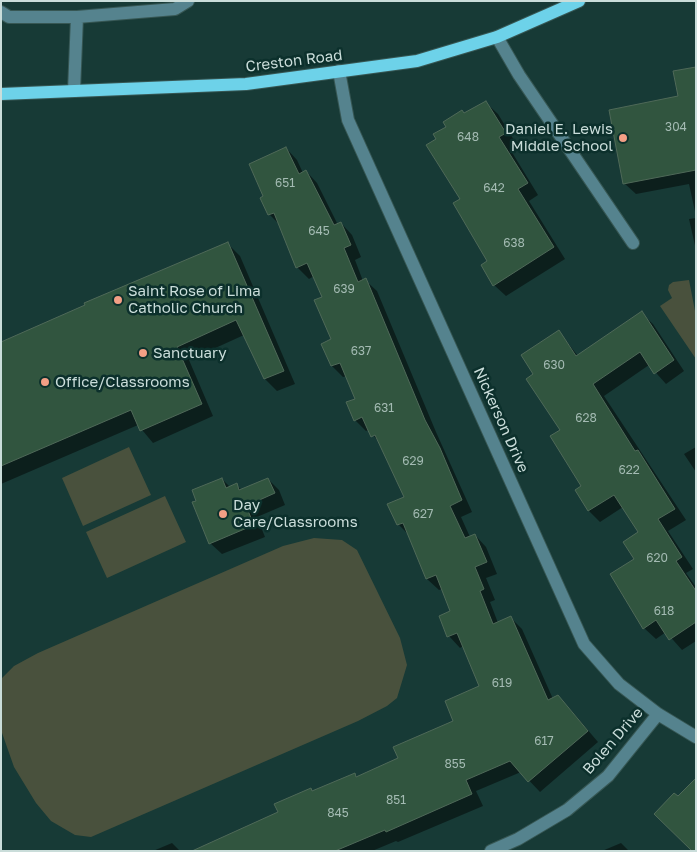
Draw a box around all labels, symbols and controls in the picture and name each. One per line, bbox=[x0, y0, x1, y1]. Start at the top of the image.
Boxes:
street label: Creston Road bbox=[245, 46, 343, 76]
place label: Daniel E. Lewis Middle School bbox=[505, 120, 613, 155]
house number: 304 bbox=[665, 120, 687, 134]
house number: 648 bbox=[457, 130, 479, 144]
marker: Daniel E. Lewis Middle School bbox=[617, 132, 629, 144]
house number: 651 bbox=[275, 176, 295, 190]
house number: 642 bbox=[483, 181, 505, 195]
house number: 645 bbox=[308, 224, 330, 238]
house number: 638 bbox=[503, 236, 525, 250]
place label: Saint Rose of Lima Catholic Church bbox=[128, 282, 261, 317]
house number: 639 bbox=[333, 282, 355, 296]
marker: Saint Rose of Lima Catholic Church bbox=[112, 294, 124, 306]
place label: Sanctuary bbox=[153, 344, 227, 362]
house number: 637 bbox=[351, 344, 371, 358]
marker: Sanctuary bbox=[137, 347, 149, 359]
house number: 630 bbox=[543, 358, 565, 372]
street label: Nickerson Drive bbox=[470, 365, 532, 475]
place label: Office/Classrooms bbox=[55, 373, 190, 391]
marker: Office/Classrooms bbox=[39, 376, 51, 388]
house number: 631 bbox=[374, 401, 394, 415]
house number: 628 bbox=[575, 411, 597, 425]
house number: 629 bbox=[402, 454, 424, 468]
house number: 622 bbox=[618, 463, 640, 477]
place label: Day Care/Classrooms bbox=[233, 496, 358, 531]
house number: 627 bbox=[413, 507, 433, 521]
marker: Day Care/Classrooms bbox=[217, 508, 229, 520]
house number: 620 bbox=[646, 551, 668, 565]
house number: 618 bbox=[654, 604, 674, 618]
house number: 619 bbox=[492, 676, 512, 690]
street label: Bolen Drive bbox=[579, 704, 647, 778]
house number: 617 bbox=[534, 734, 554, 748]
house number: 855 bbox=[444, 757, 466, 771]
house number: 851 bbox=[386, 793, 406, 807]
house number: 845 bbox=[327, 806, 349, 820]

